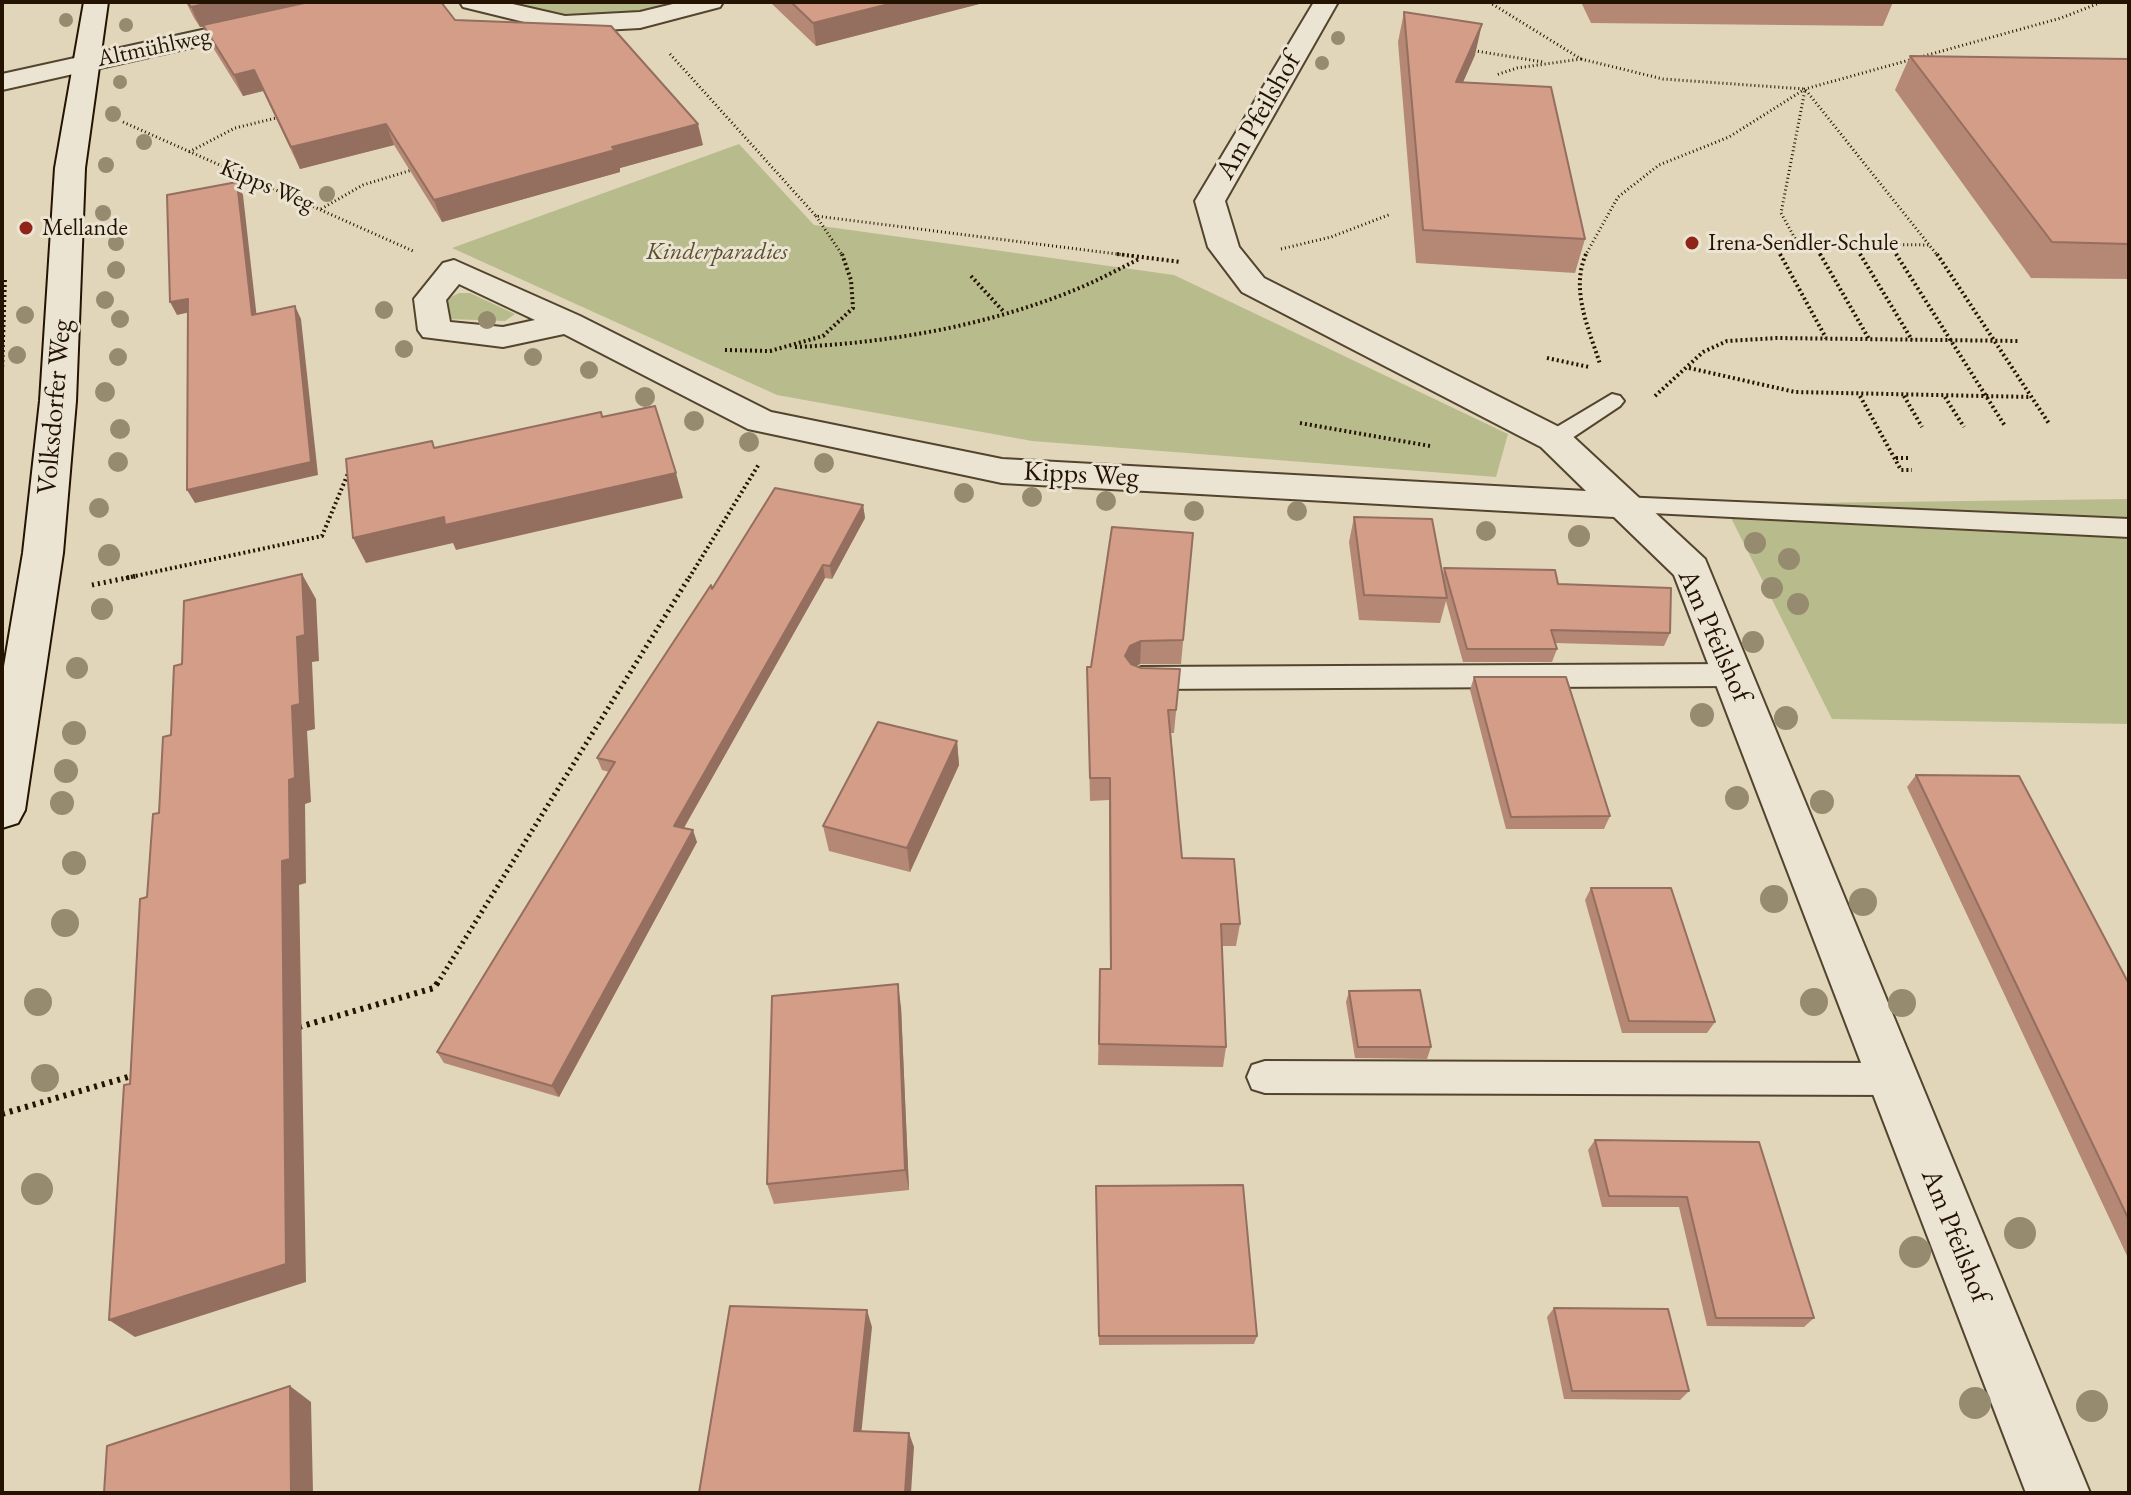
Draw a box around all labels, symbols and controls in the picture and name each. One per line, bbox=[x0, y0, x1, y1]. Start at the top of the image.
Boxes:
street label: Altmühlweg bbox=[95, 22, 213, 74]
street label: Am Pfeilshof bbox=[1209, 46, 1309, 186]
street label: Kipps Weg bbox=[216, 153, 318, 219]
place label: Mellande bbox=[42, 214, 128, 242]
marker: Mellande bbox=[17, 219, 35, 237]
place label: Irena-Sendler-Schule bbox=[1708, 229, 1898, 257]
marker: Irena-Sendler-Schule bbox=[1683, 234, 1701, 252]
park label: Kinderparadies bbox=[646, 238, 788, 266]
street label: Volksdorfer Weg bbox=[31, 318, 79, 496]
street label: Kipps Weg bbox=[1022, 455, 1140, 495]
street label: Am Pfeilshof bbox=[1670, 565, 1758, 707]
street label: Am Pfeilshof bbox=[1913, 1164, 1997, 1308]

